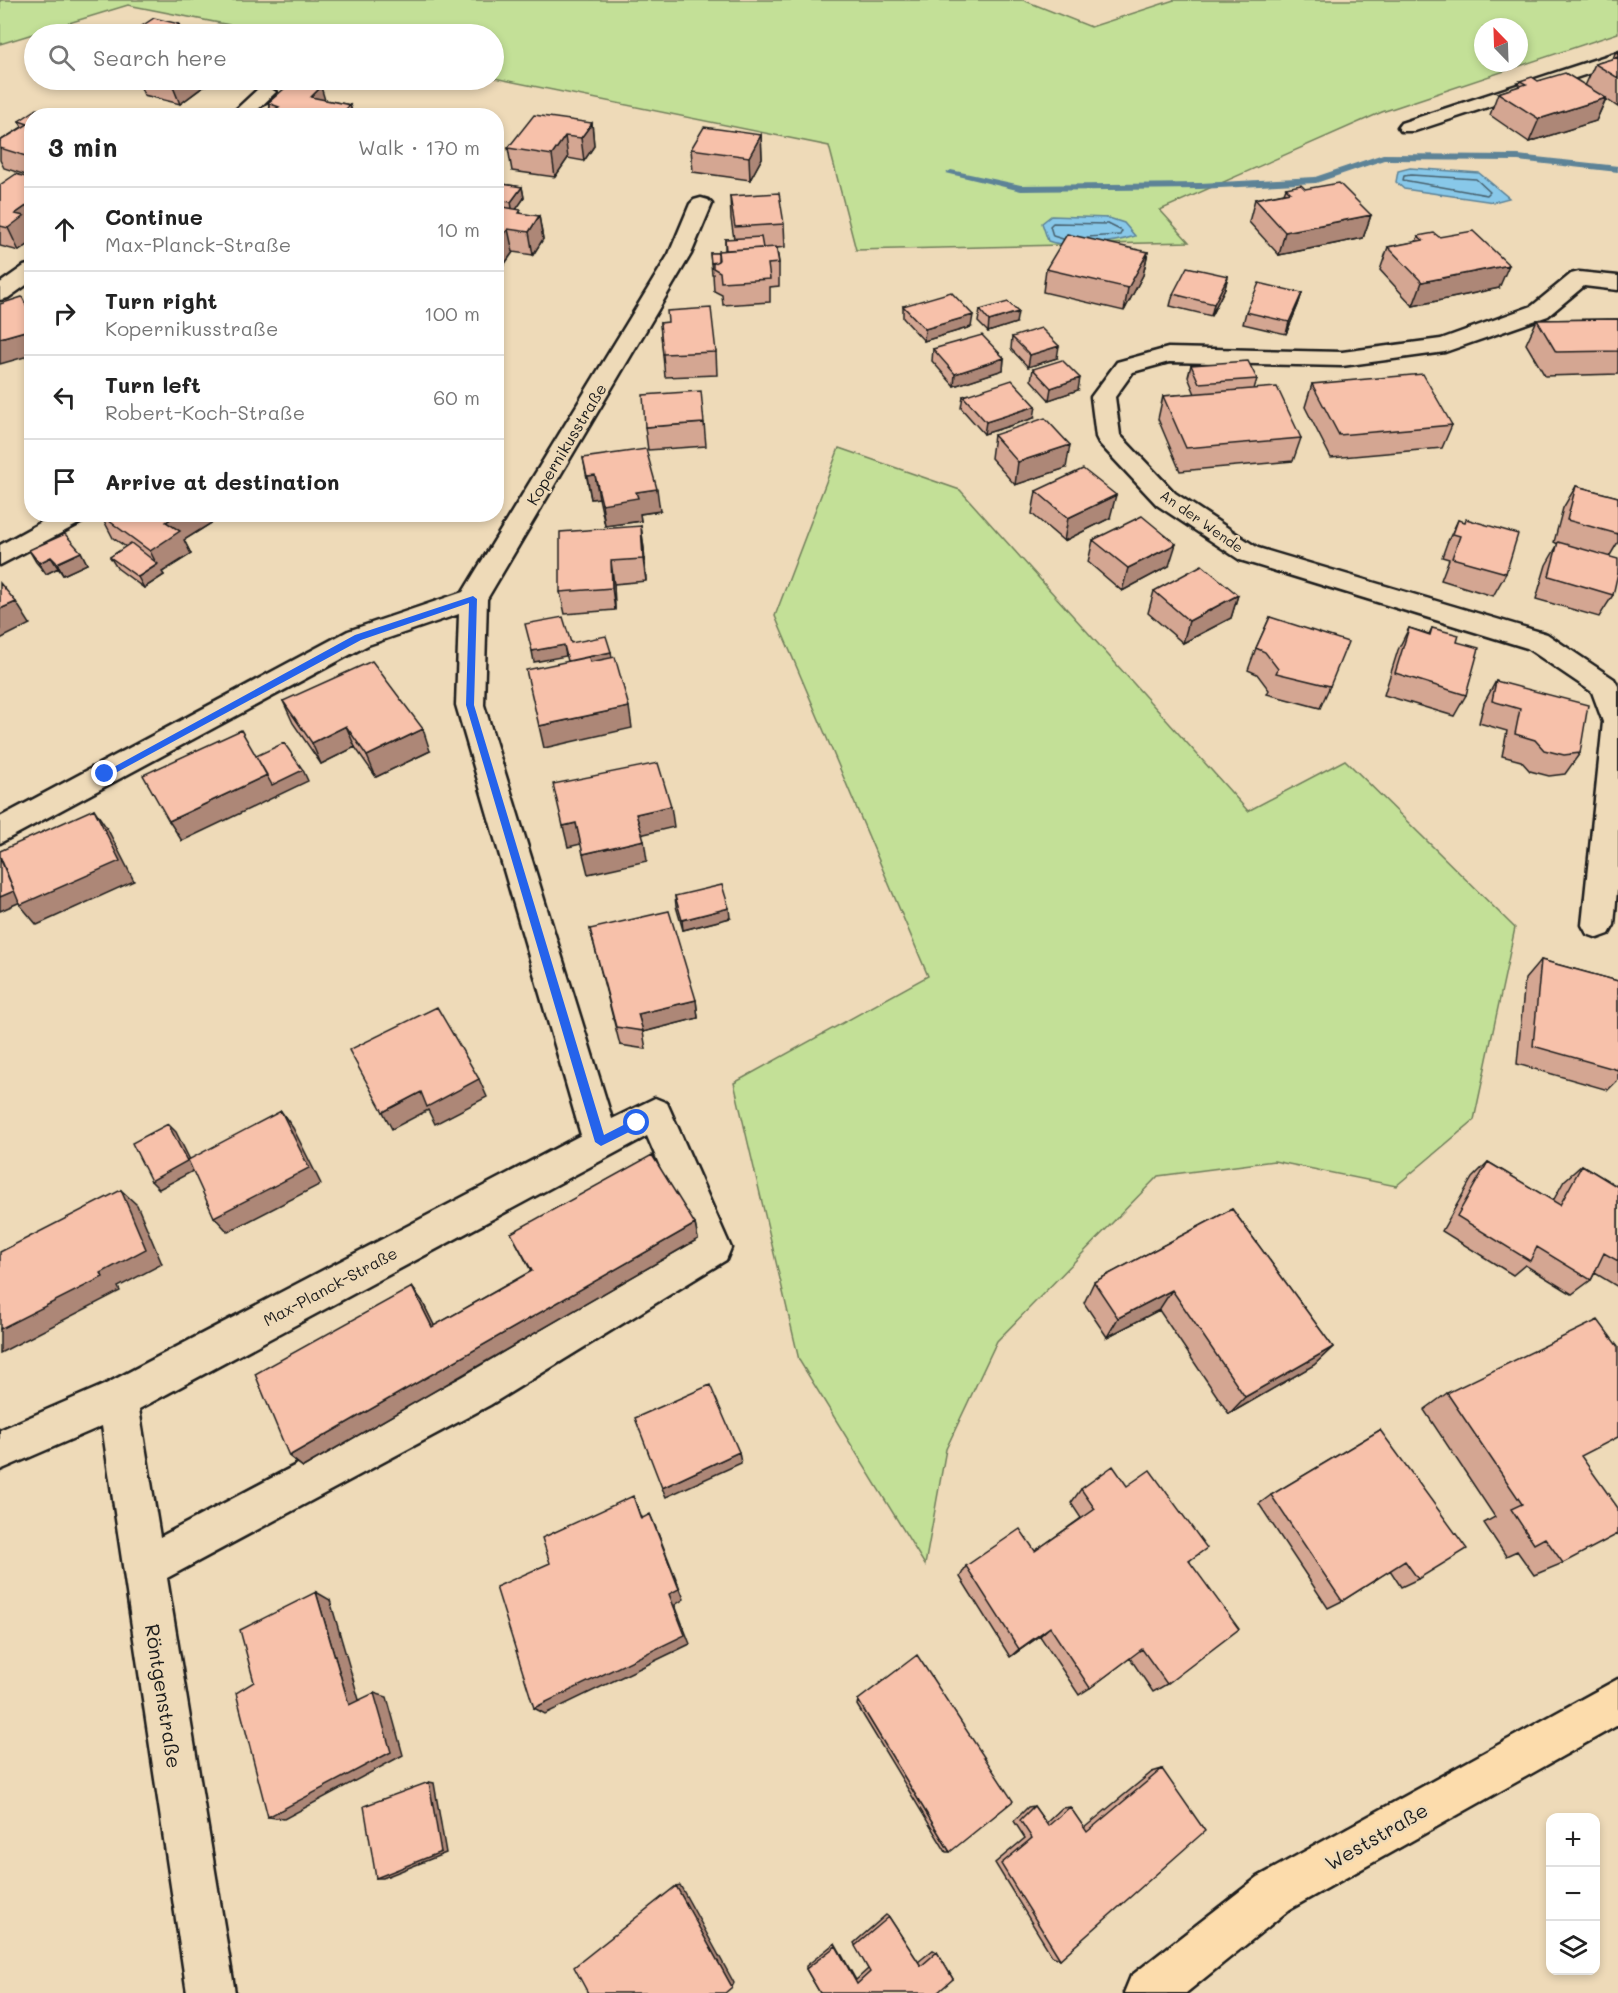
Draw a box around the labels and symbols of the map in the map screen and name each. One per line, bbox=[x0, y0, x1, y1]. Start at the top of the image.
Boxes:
north arrow bbox=[1474, 18, 1528, 72]
street label: Kopernikusstraße bbox=[521, 379, 611, 509]
street label: An der Wende bbox=[1157, 485, 1247, 557]
route end bbox=[91, 760, 117, 786]
route start bbox=[623, 1109, 649, 1135]
street label: Max-Planck-Straße bbox=[259, 1242, 401, 1330]
street label: Röntgenstraße bbox=[140, 1622, 188, 1770]
street label: Weststraße bbox=[1320, 1796, 1432, 1876]

